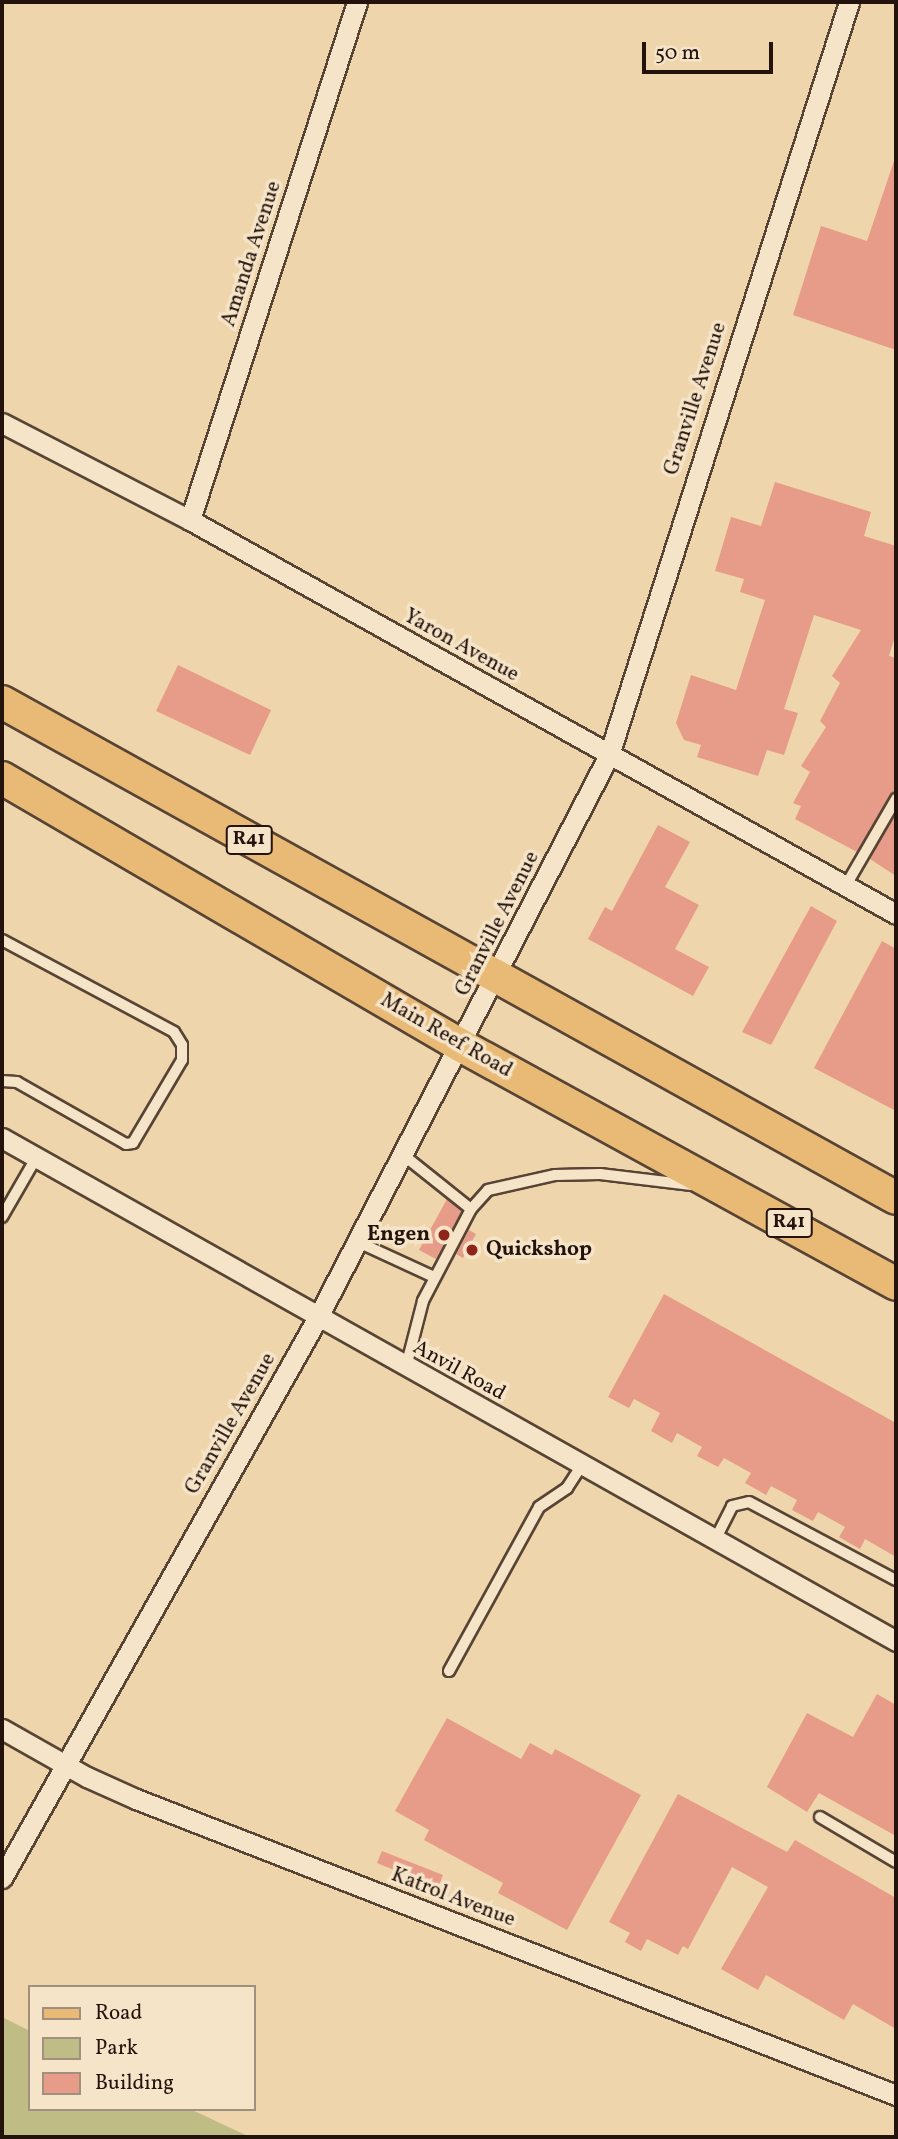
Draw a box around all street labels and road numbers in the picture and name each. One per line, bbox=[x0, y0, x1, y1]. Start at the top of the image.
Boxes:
street label: Amanda Avenue bbox=[217, 178, 287, 330]
street label: Granville Avenue bbox=[659, 319, 733, 479]
street label: Yaron Avenue bbox=[399, 604, 523, 688]
road number: R41 bbox=[224, 824, 274, 856]
street label: Granville Avenue bbox=[451, 847, 545, 1001]
street label: Main Reef Road bbox=[377, 989, 515, 1083]
road number: R41 bbox=[764, 1208, 814, 1238]
street label: Anvil Road bbox=[408, 1335, 510, 1407]
street label: Granville Avenue bbox=[180, 1349, 282, 1499]
street label: Katrol Avenue bbox=[387, 1863, 519, 1933]

